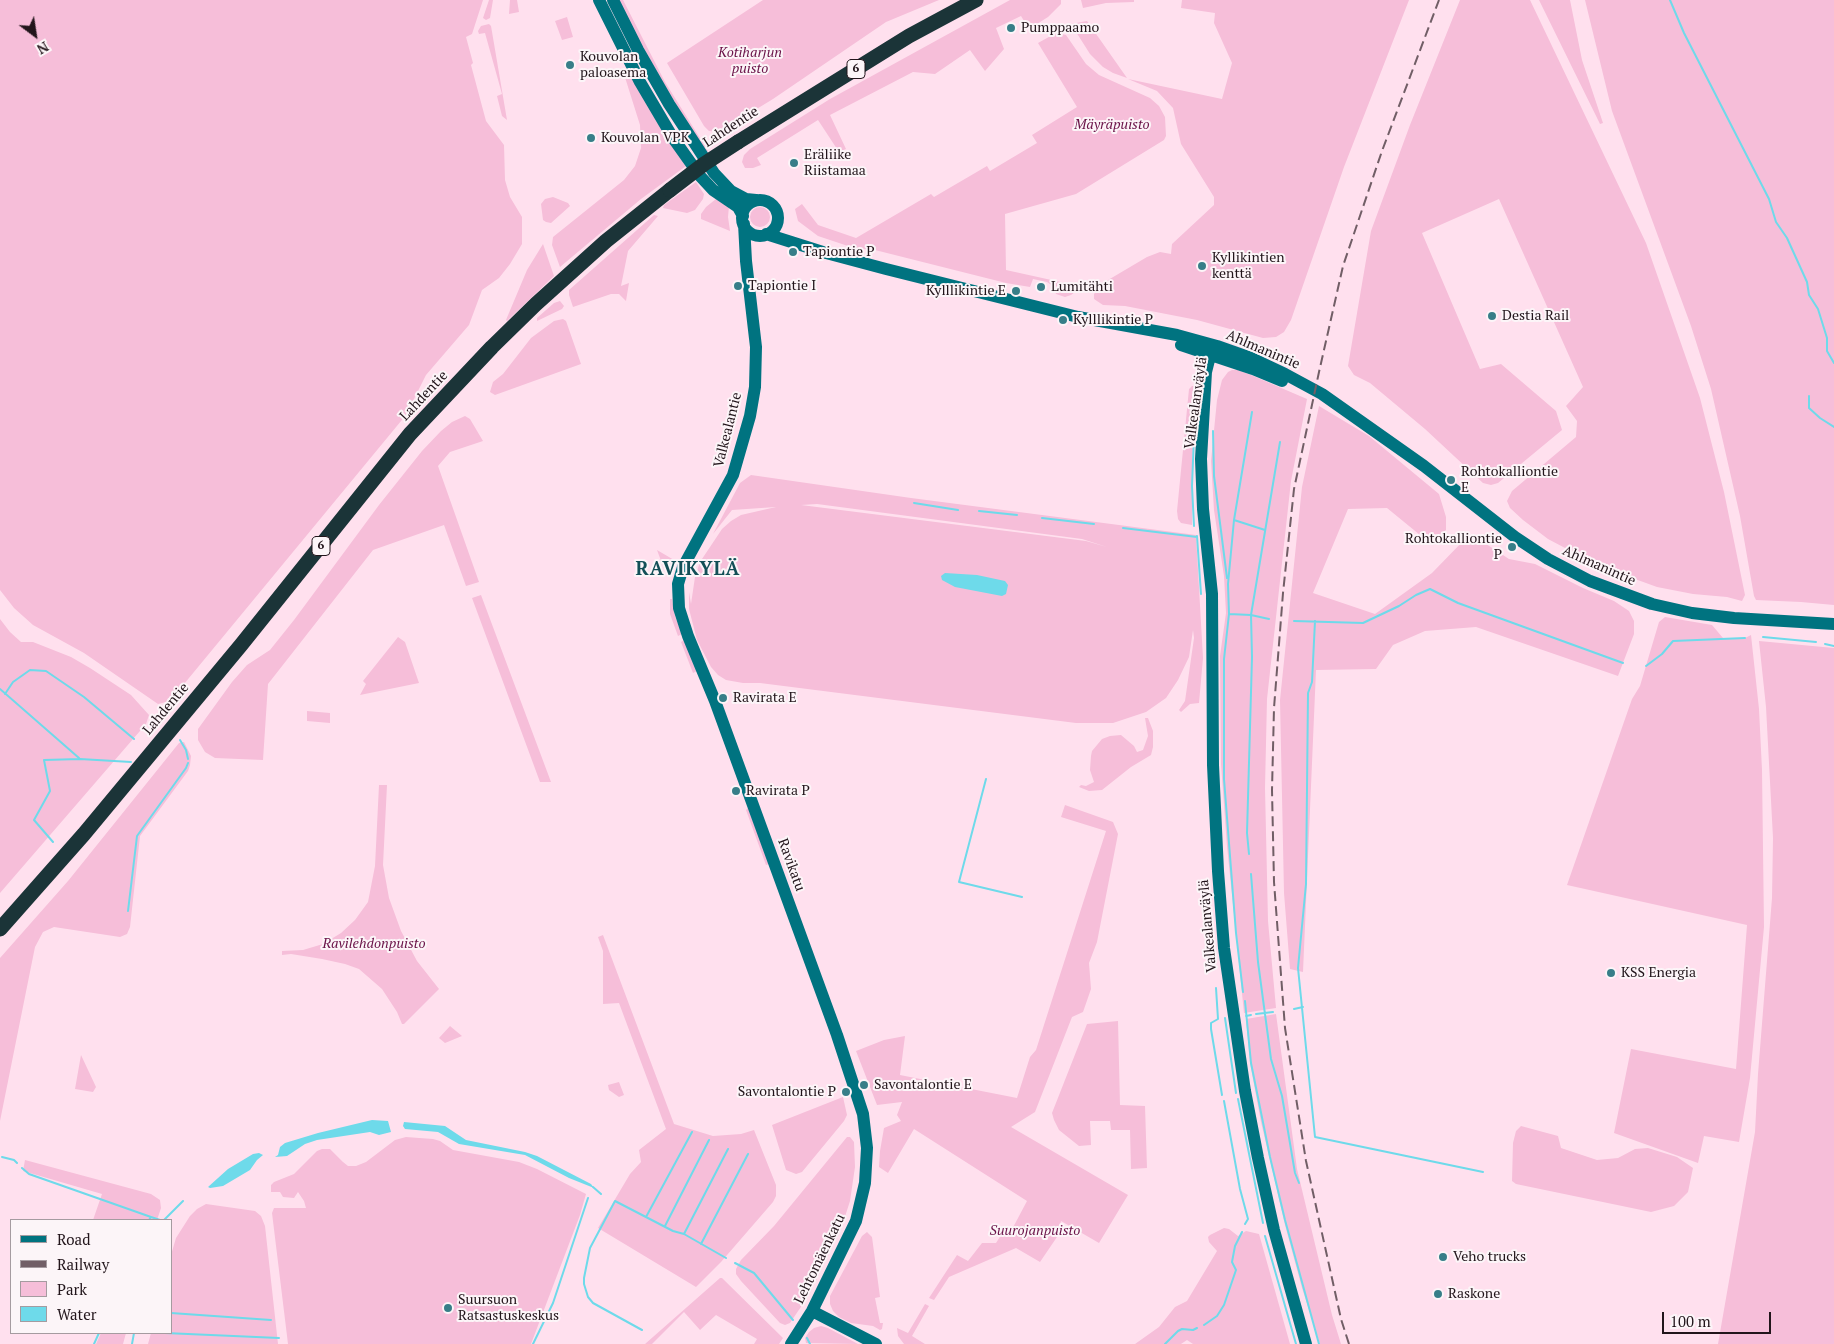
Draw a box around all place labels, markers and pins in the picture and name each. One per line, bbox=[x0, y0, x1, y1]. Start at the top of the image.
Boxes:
place label: Pumppaamo bbox=[1021, 20, 1099, 36]
marker: Pumppaamo bbox=[1005, 22, 1017, 34]
place label: Kouvolan paloasema bbox=[580, 49, 646, 82]
marker: Kouvolan paloasema bbox=[564, 59, 576, 71]
place label: Kouvolan VPK bbox=[601, 130, 690, 146]
marker: Kouvolan VPK bbox=[585, 132, 597, 144]
place label: Eräliike Riistamaa bbox=[804, 147, 866, 180]
marker: Eräliike Riistamaa bbox=[788, 157, 800, 169]
place label: Tapiontie P bbox=[803, 244, 875, 260]
marker: Tapiontie P bbox=[787, 246, 799, 258]
place label: Kyllikintien kenttä bbox=[1212, 250, 1284, 282]
marker: Kyllikintien kenttä bbox=[1196, 260, 1208, 272]
place label: Tapiontie I bbox=[748, 278, 816, 294]
place label: Lumitähti bbox=[1051, 279, 1113, 295]
marker: Tapiontie I bbox=[732, 280, 744, 292]
marker: Lumitähti bbox=[1035, 281, 1047, 293]
place label: Kylllikintie E bbox=[926, 283, 1006, 299]
marker: Kylllikintie E bbox=[1010, 285, 1022, 297]
place label: Destia Rail bbox=[1502, 308, 1569, 324]
marker: Destia Rail bbox=[1486, 310, 1498, 322]
place label: Kylllikintie P bbox=[1073, 312, 1153, 328]
marker: Kylllikintie P bbox=[1057, 314, 1069, 326]
place label: Rohtokalliontie E bbox=[1461, 464, 1558, 497]
marker: Rohtokalliontie E bbox=[1445, 474, 1457, 486]
place label: Rohtokalliontie P bbox=[1405, 531, 1502, 564]
marker: Rohtokalliontie P bbox=[1506, 541, 1518, 553]
place label: Ravirata E bbox=[733, 690, 797, 706]
marker: Ravirata E bbox=[717, 692, 729, 704]
place label: Ravirata P bbox=[746, 783, 810, 799]
marker: Ravirata P bbox=[730, 785, 742, 797]
place label: KSS Energia bbox=[1621, 965, 1696, 981]
marker: KSS Energia bbox=[1605, 967, 1617, 979]
place label: Savontalontie E bbox=[874, 1077, 972, 1093]
marker: Savontalontie E bbox=[858, 1079, 870, 1091]
place label: Savontalontie P bbox=[738, 1084, 836, 1100]
marker: Savontalontie P bbox=[840, 1086, 852, 1098]
place label: Veho trucks bbox=[1453, 1249, 1526, 1265]
marker: Veho trucks bbox=[1437, 1251, 1449, 1263]
place label: Raskone bbox=[1448, 1286, 1500, 1302]
marker: Raskone bbox=[1432, 1288, 1444, 1300]
place label: Suursuon Ratsastuskeskus bbox=[458, 1292, 559, 1324]
marker: Suursuon Ratsastuskeskus bbox=[442, 1302, 454, 1314]

